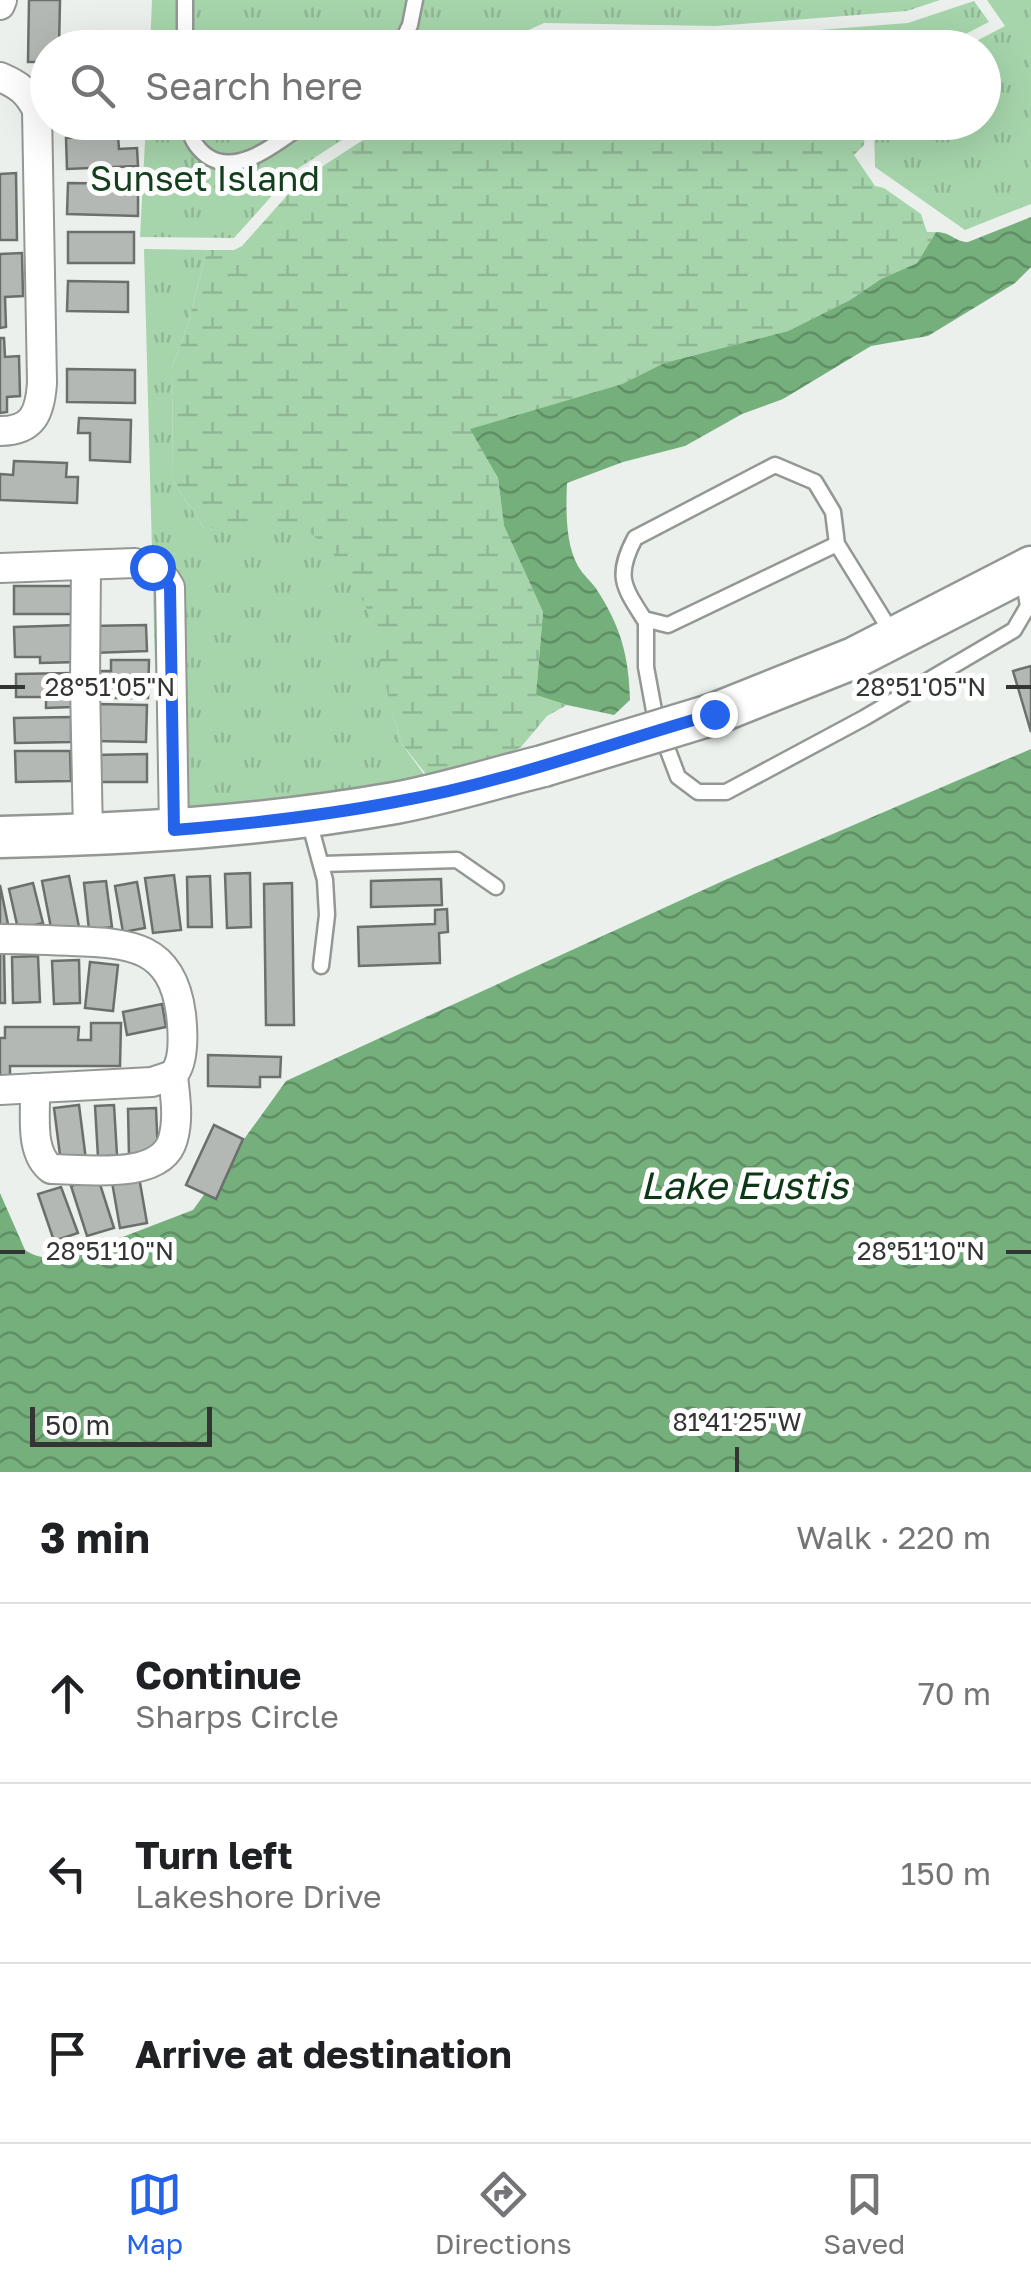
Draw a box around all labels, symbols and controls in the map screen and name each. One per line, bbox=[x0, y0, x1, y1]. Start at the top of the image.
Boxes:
search box bbox=[30, 30, 1001, 140]
icon: search bbox=[65, 58, 120, 113]
text: Search here bbox=[145, 63, 363, 108]
park label: Sunset Island bbox=[90, 157, 320, 199]
route start bbox=[130, 545, 176, 591]
text: 28°51'05"N bbox=[45, 671, 175, 702]
text: 28°51'05"N bbox=[856, 671, 986, 702]
route end bbox=[692, 692, 738, 738]
water label: Lake Eustis bbox=[640, 1162, 850, 1207]
text: 28°51'10"N bbox=[46, 1235, 174, 1266]
text: 28°51'10"N bbox=[857, 1235, 985, 1266]
scale bar bbox=[30, 1402, 212, 1446]
text: 81°41'25"W bbox=[672, 1406, 802, 1437]
text: 50 m bbox=[45, 1408, 110, 1441]
text: 3 min bbox=[40, 1512, 150, 1562]
text: Walk · 220 m bbox=[796, 1518, 991, 1556]
text: Continue bbox=[135, 1652, 301, 1697]
icon: ahead bbox=[40, 1666, 95, 1721]
text: 70 m bbox=[918, 1674, 991, 1712]
text: Sharps Circle bbox=[135, 1697, 339, 1735]
text: Turn left bbox=[135, 1832, 293, 1877]
icon: left bbox=[40, 1846, 95, 1901]
text: 150 m bbox=[901, 1854, 991, 1892]
text: Lakeshore Drive bbox=[135, 1877, 382, 1915]
icon: arrive bbox=[40, 2026, 95, 2081]
text: Arrive at destination bbox=[135, 2031, 512, 2076]
tab: Map bbox=[126, 2167, 183, 2260]
tab: Directions bbox=[435, 2167, 572, 2260]
tab: Saved bbox=[823, 2167, 905, 2260]

